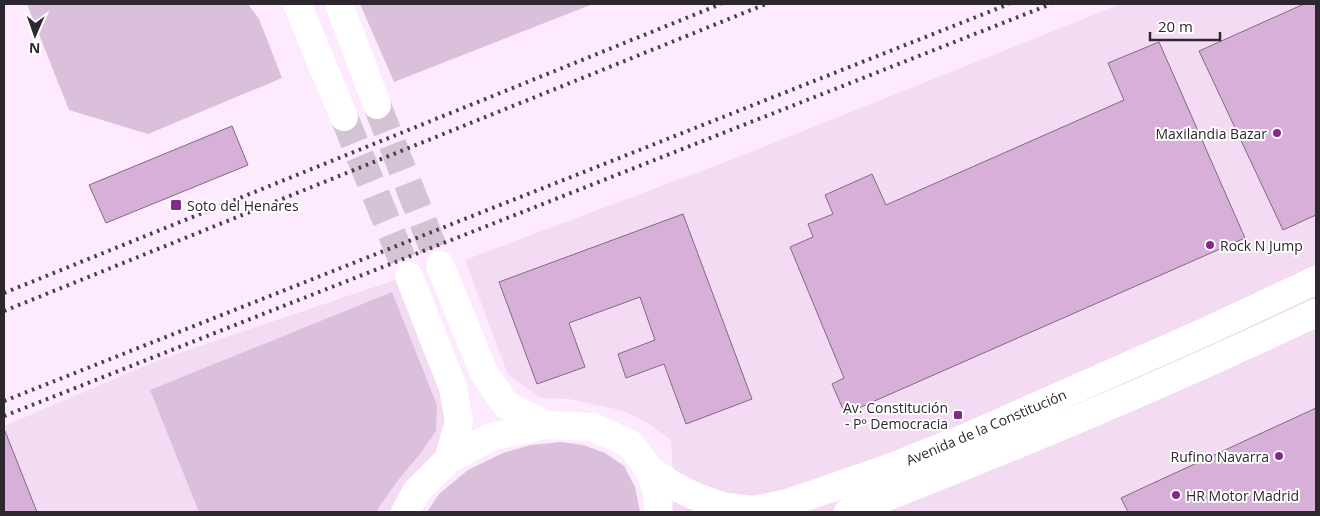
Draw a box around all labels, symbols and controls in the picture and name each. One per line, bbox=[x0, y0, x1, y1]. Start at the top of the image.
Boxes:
north arrow bbox=[10, 10, 60, 60]
scale bar bbox=[1150, 10, 1220, 42]
text: 20 m bbox=[1158, 16, 1193, 36]
text: N bbox=[29, 39, 41, 58]
place label: Maxilandia Bazar bbox=[1155, 124, 1267, 143]
marker: Maxilandia Bazar bbox=[1271, 127, 1283, 139]
place label: Soto del Henares bbox=[187, 196, 299, 215]
marker: Soto del Henares bbox=[169, 198, 183, 212]
place label: Rock N Jump bbox=[1220, 236, 1303, 255]
marker: Rock N Jump bbox=[1204, 239, 1216, 251]
street label: Avenida de la Constitución bbox=[903, 385, 1069, 469]
place label: Av. Constitución - Pº Democracia bbox=[843, 398, 948, 433]
marker: Av. Constitución - Pº Democracia bbox=[952, 409, 964, 421]
place label: Rufino Navarra bbox=[1171, 447, 1269, 466]
marker: Rufino Navarra bbox=[1273, 450, 1285, 462]
place label: HR Motor Madrid bbox=[1186, 486, 1299, 505]
marker: HR Motor Madrid bbox=[1170, 489, 1182, 501]

